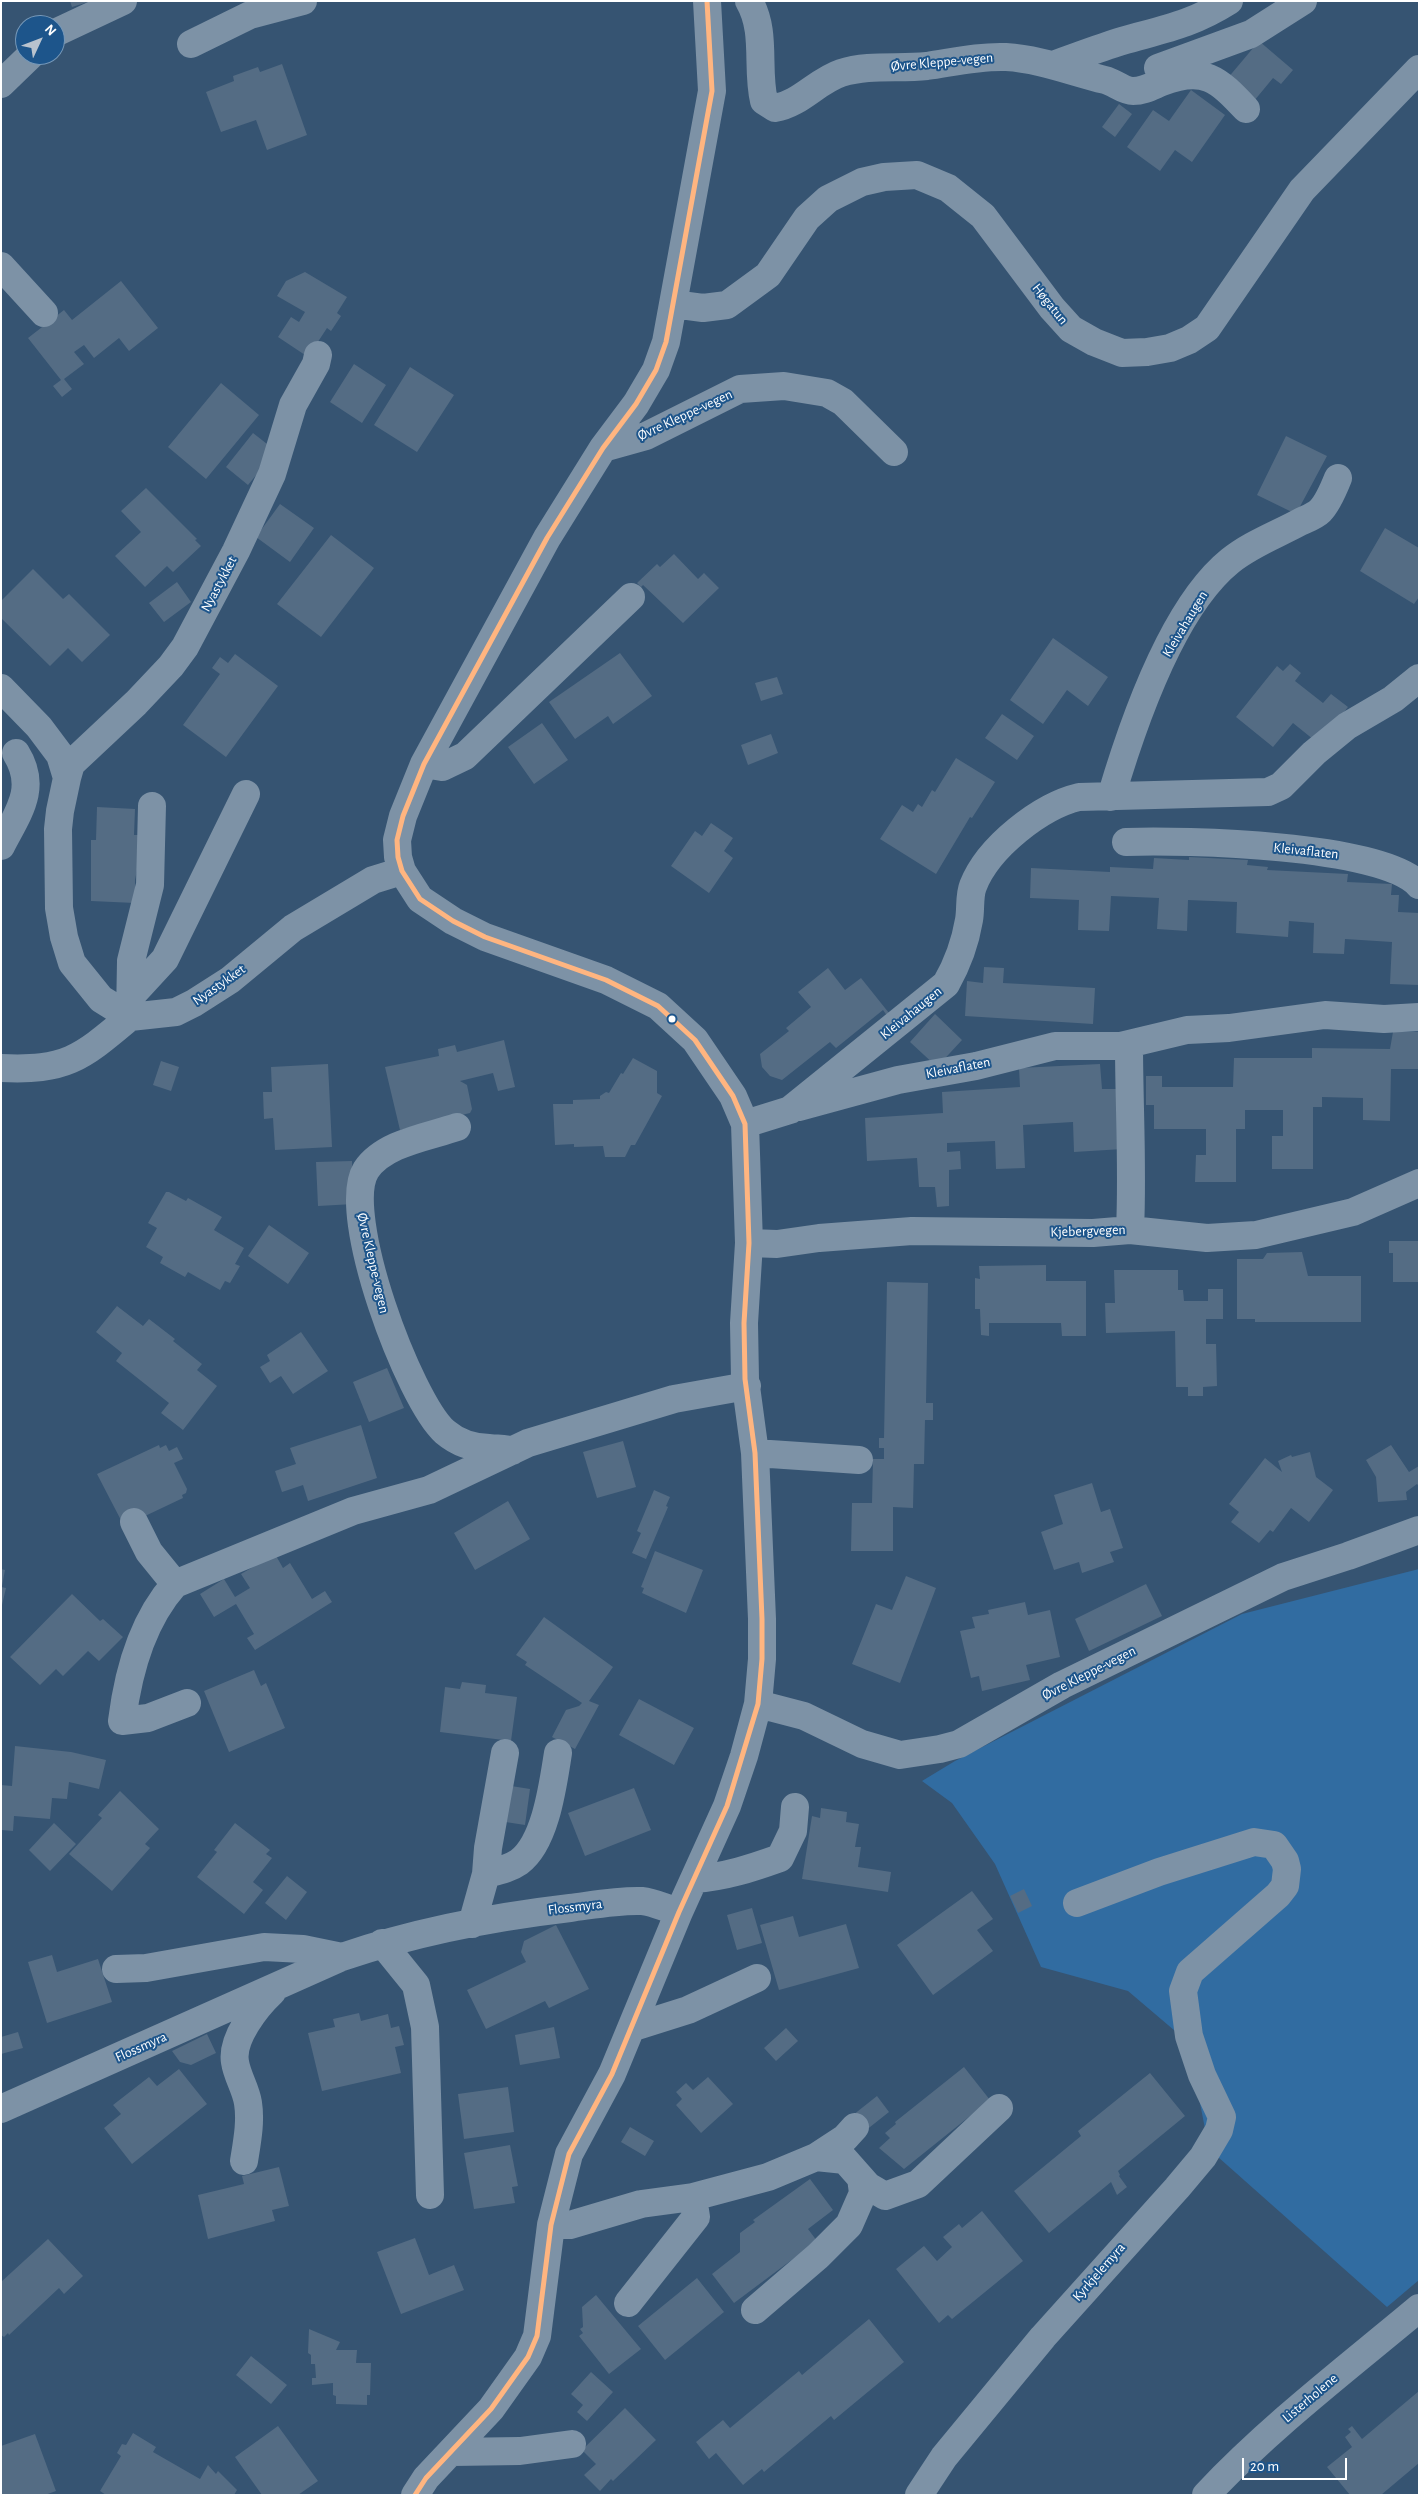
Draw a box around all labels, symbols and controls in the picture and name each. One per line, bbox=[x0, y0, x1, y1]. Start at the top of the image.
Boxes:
north arrow bbox=[15, 15, 65, 65]
text: N bbox=[42, 22, 59, 39]
street label: Øvre Kleppe-vegen bbox=[890, 49, 994, 75]
street label: Høgatun bbox=[1028, 280, 1072, 328]
street label: Øvre Kleppe-vegen bbox=[635, 386, 735, 444]
street label: Nyastykket bbox=[197, 553, 241, 615]
street label: Kleivahaugen bbox=[1159, 588, 1211, 660]
street label: Kleivaflaten bbox=[1273, 839, 1339, 863]
street label: Nyastykket bbox=[189, 961, 249, 1009]
street label: Kleivahaugen bbox=[877, 983, 945, 1043]
unlabelled marker bbox=[667, 1014, 677, 1024]
street label: Kleivaflaten bbox=[924, 1054, 992, 1082]
street label: Øvre Kleppe-vegen bbox=[353, 1211, 393, 1315]
street label: Kjebergvegen bbox=[1050, 1221, 1126, 1241]
street label: Øvre Kleppe-vegen bbox=[1039, 1642, 1139, 1704]
street label: Flossmyra bbox=[547, 1895, 603, 1919]
street label: Flossmyra bbox=[113, 2028, 169, 2066]
street label: Kyrkjelemyra bbox=[1069, 2239, 1129, 2305]
street label: Listerholene bbox=[1279, 2370, 1341, 2426]
scale bar bbox=[1245, 2448, 1350, 2480]
text: 20 m bbox=[1250, 2459, 1279, 2474]

